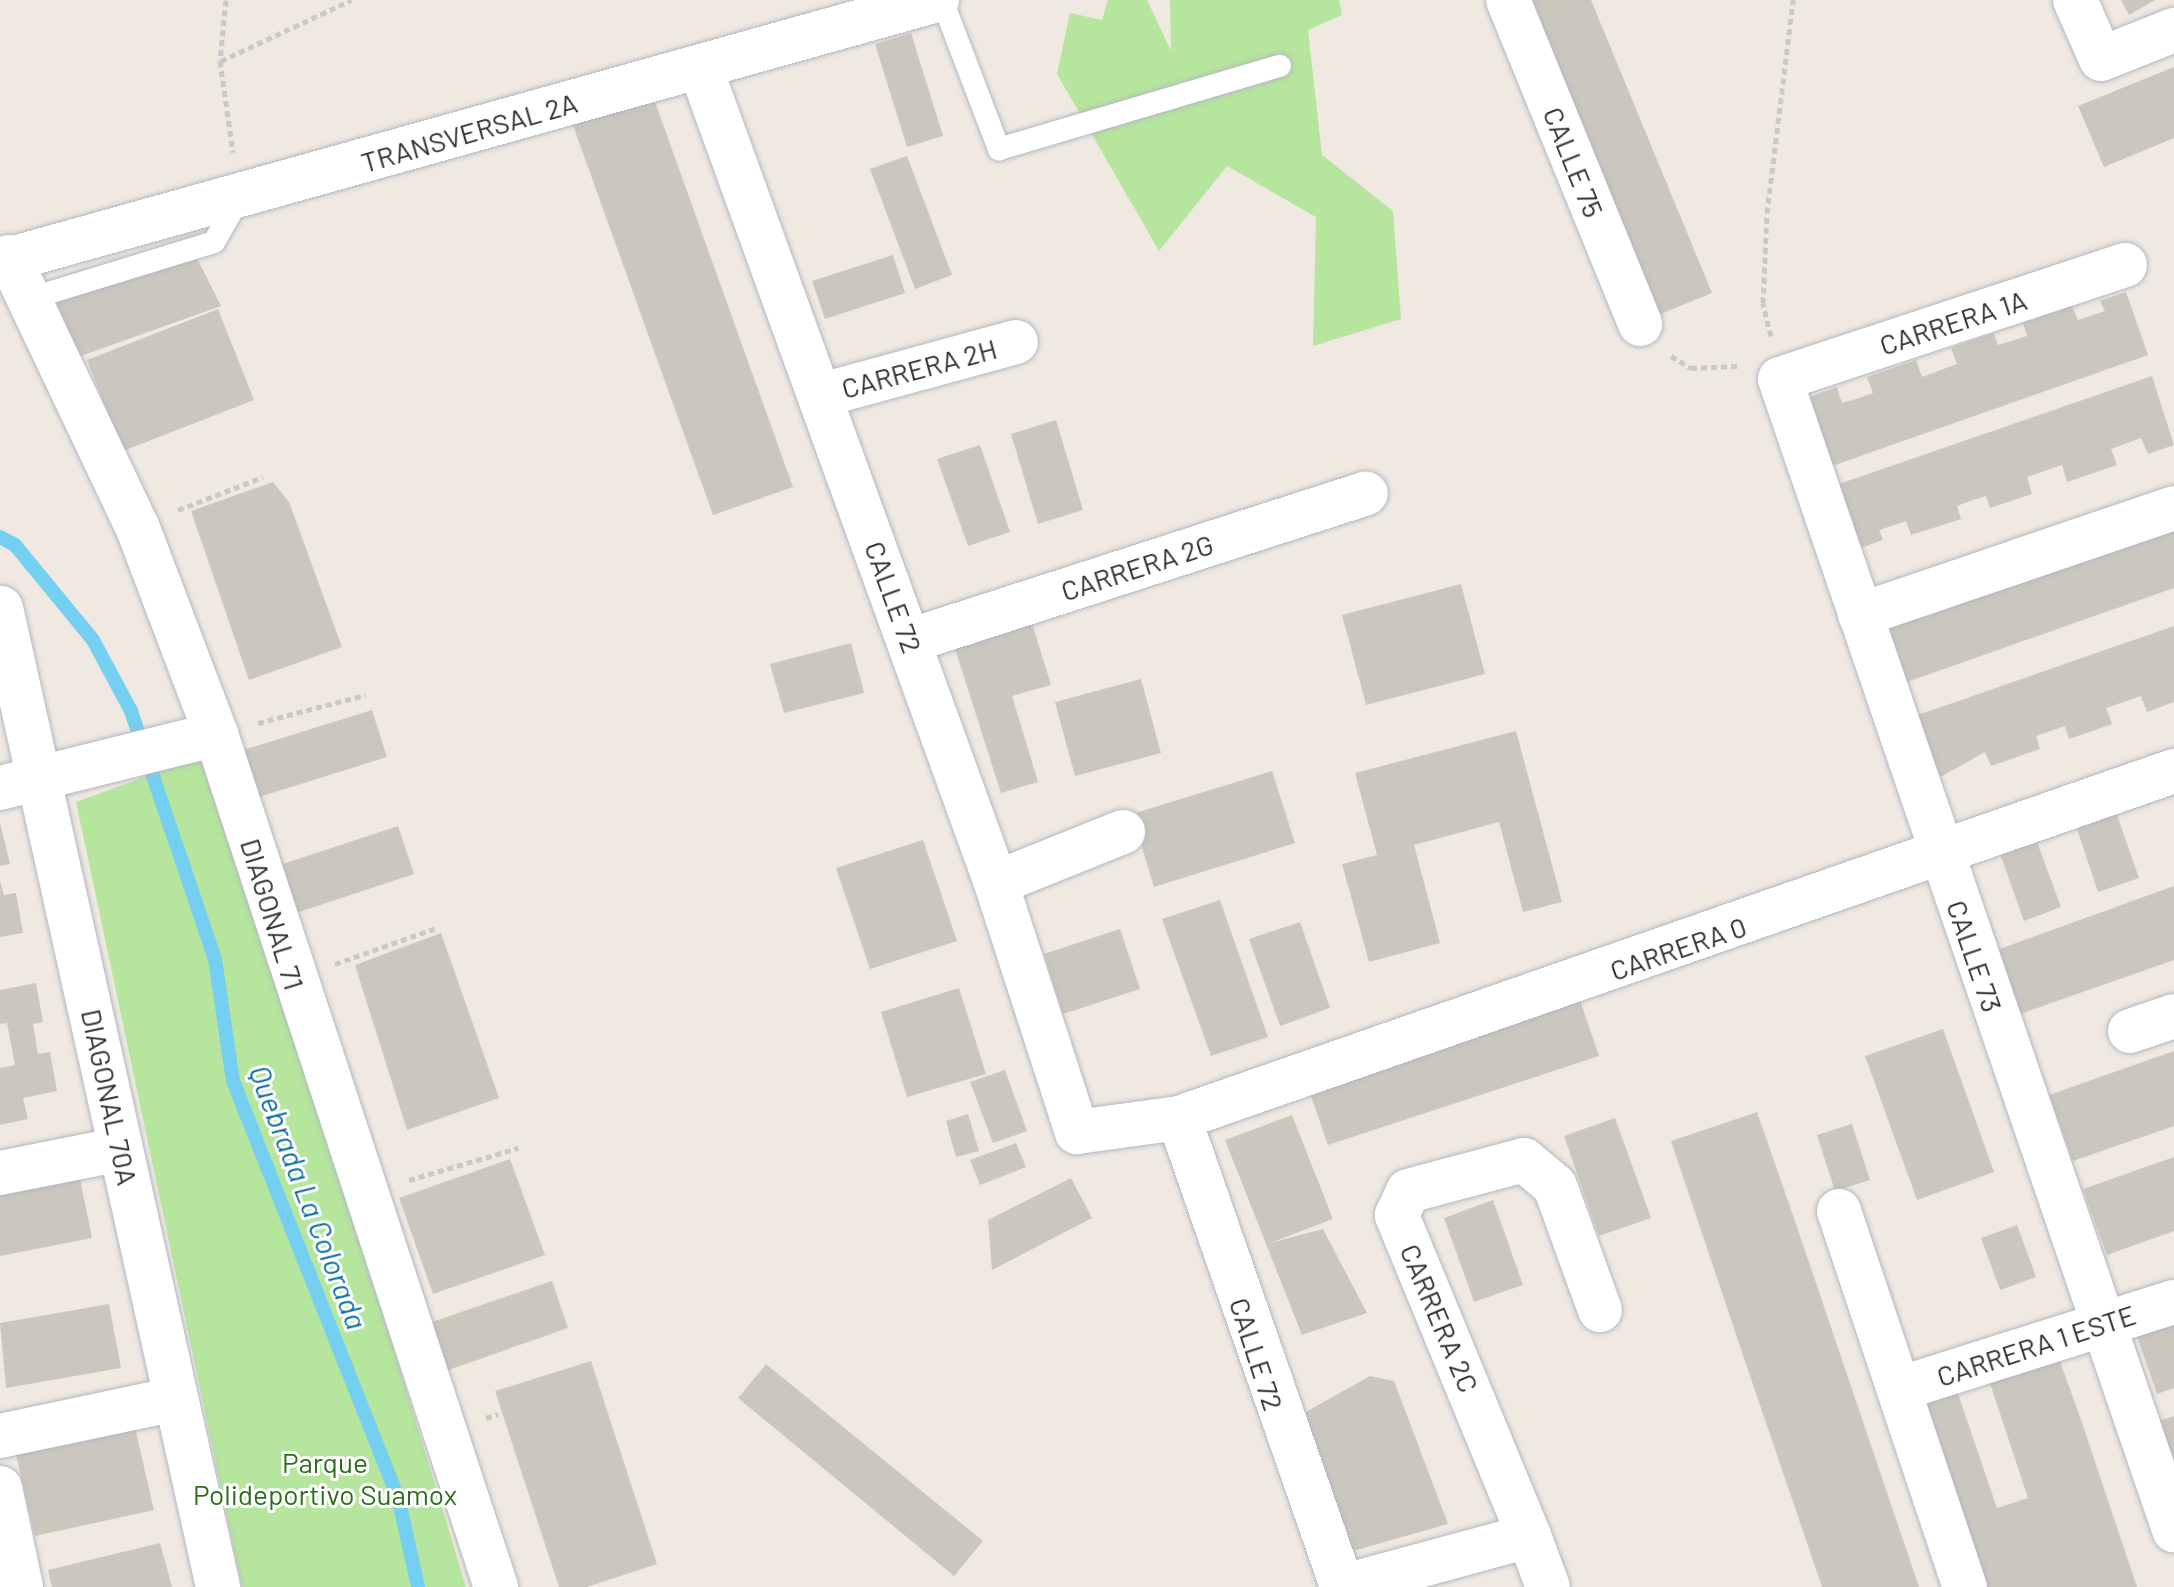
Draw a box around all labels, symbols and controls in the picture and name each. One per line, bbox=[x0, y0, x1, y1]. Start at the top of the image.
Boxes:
street label: TRANSVERSAL 2A bbox=[357, 85, 581, 179]
street label: CALLE 75 bbox=[1537, 102, 1611, 222]
street label: CARRERA 1A bbox=[1875, 282, 2031, 362]
street label: CARRERA 2H bbox=[838, 331, 1000, 405]
street label: CARRERA 2G bbox=[1057, 527, 1217, 607]
street label: CALLE 72 bbox=[858, 536, 930, 658]
street label: DIAGONAL 71 bbox=[234, 834, 312, 994]
street label: CALLE 73 bbox=[1940, 896, 2010, 1016]
street label: CARRERA 0 bbox=[1606, 909, 1750, 987]
street label: DIAGONAL 70A bbox=[75, 1006, 145, 1188]
water label: Quebrada La Colorada bbox=[242, 1060, 376, 1334]
street label: CARRERA 2C bbox=[1394, 1239, 1486, 1397]
street label: CALLE 72 bbox=[1223, 1293, 1291, 1415]
street label: CARRERA 1 ESTE bbox=[1932, 1297, 2140, 1393]
park label: Parque Polideportivo Suamox bbox=[193, 1445, 457, 1511]

